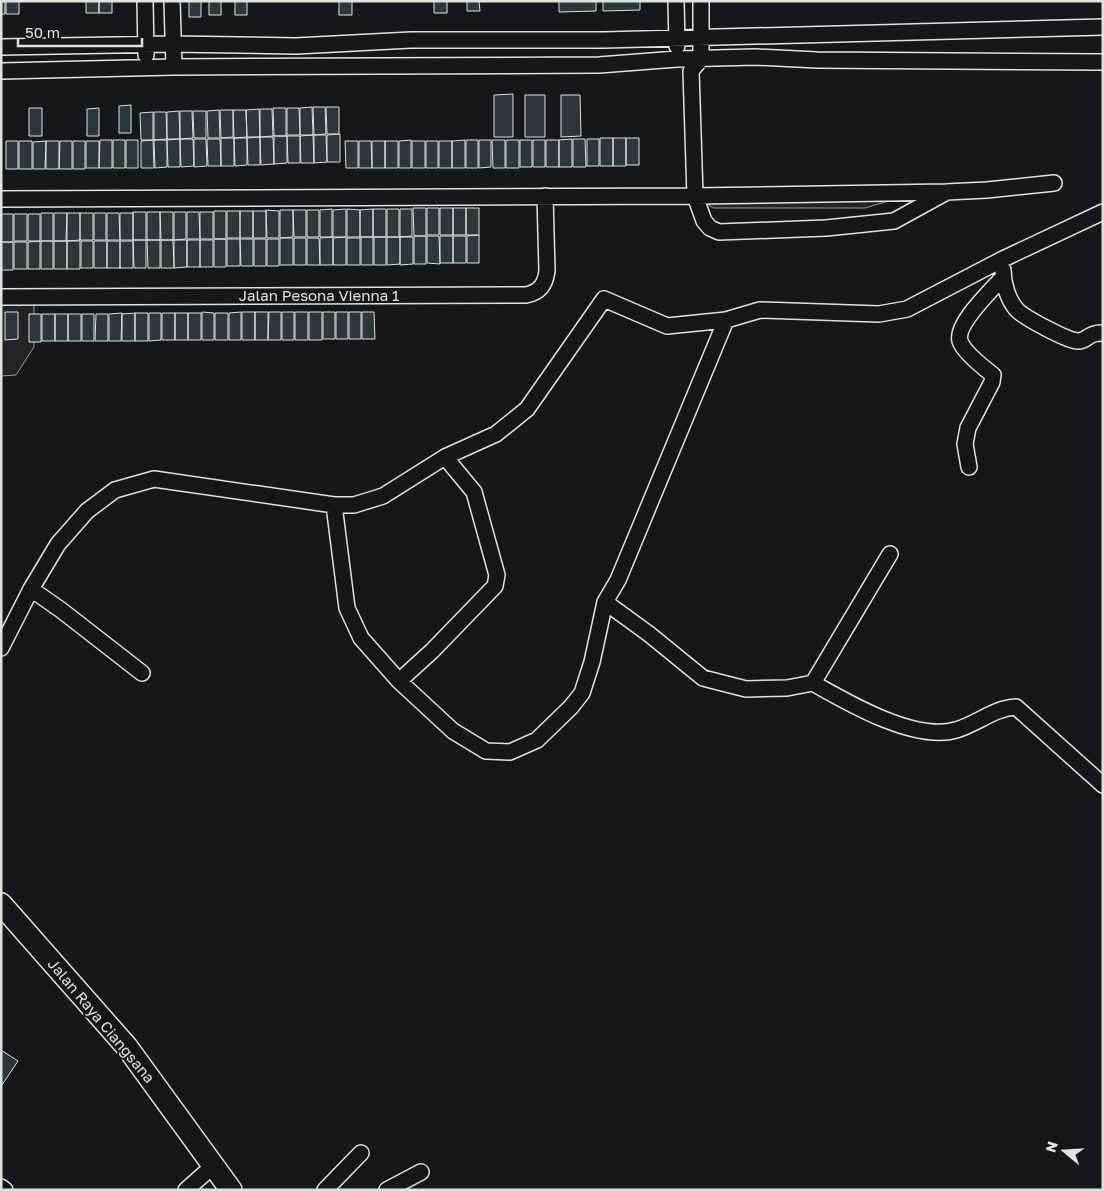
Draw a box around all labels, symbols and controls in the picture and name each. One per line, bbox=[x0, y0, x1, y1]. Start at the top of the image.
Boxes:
scale bar bbox=[18, 15, 141, 47]
text: 50 m bbox=[25, 23, 60, 41]
street label: Jalan Pesona Vienna 1 bbox=[239, 286, 399, 304]
street label: Jalan Raya Ciangsana bbox=[44, 955, 159, 1086]
north arrow bbox=[1039, 1126, 1089, 1176]
text: N bbox=[1041, 1139, 1061, 1155]

